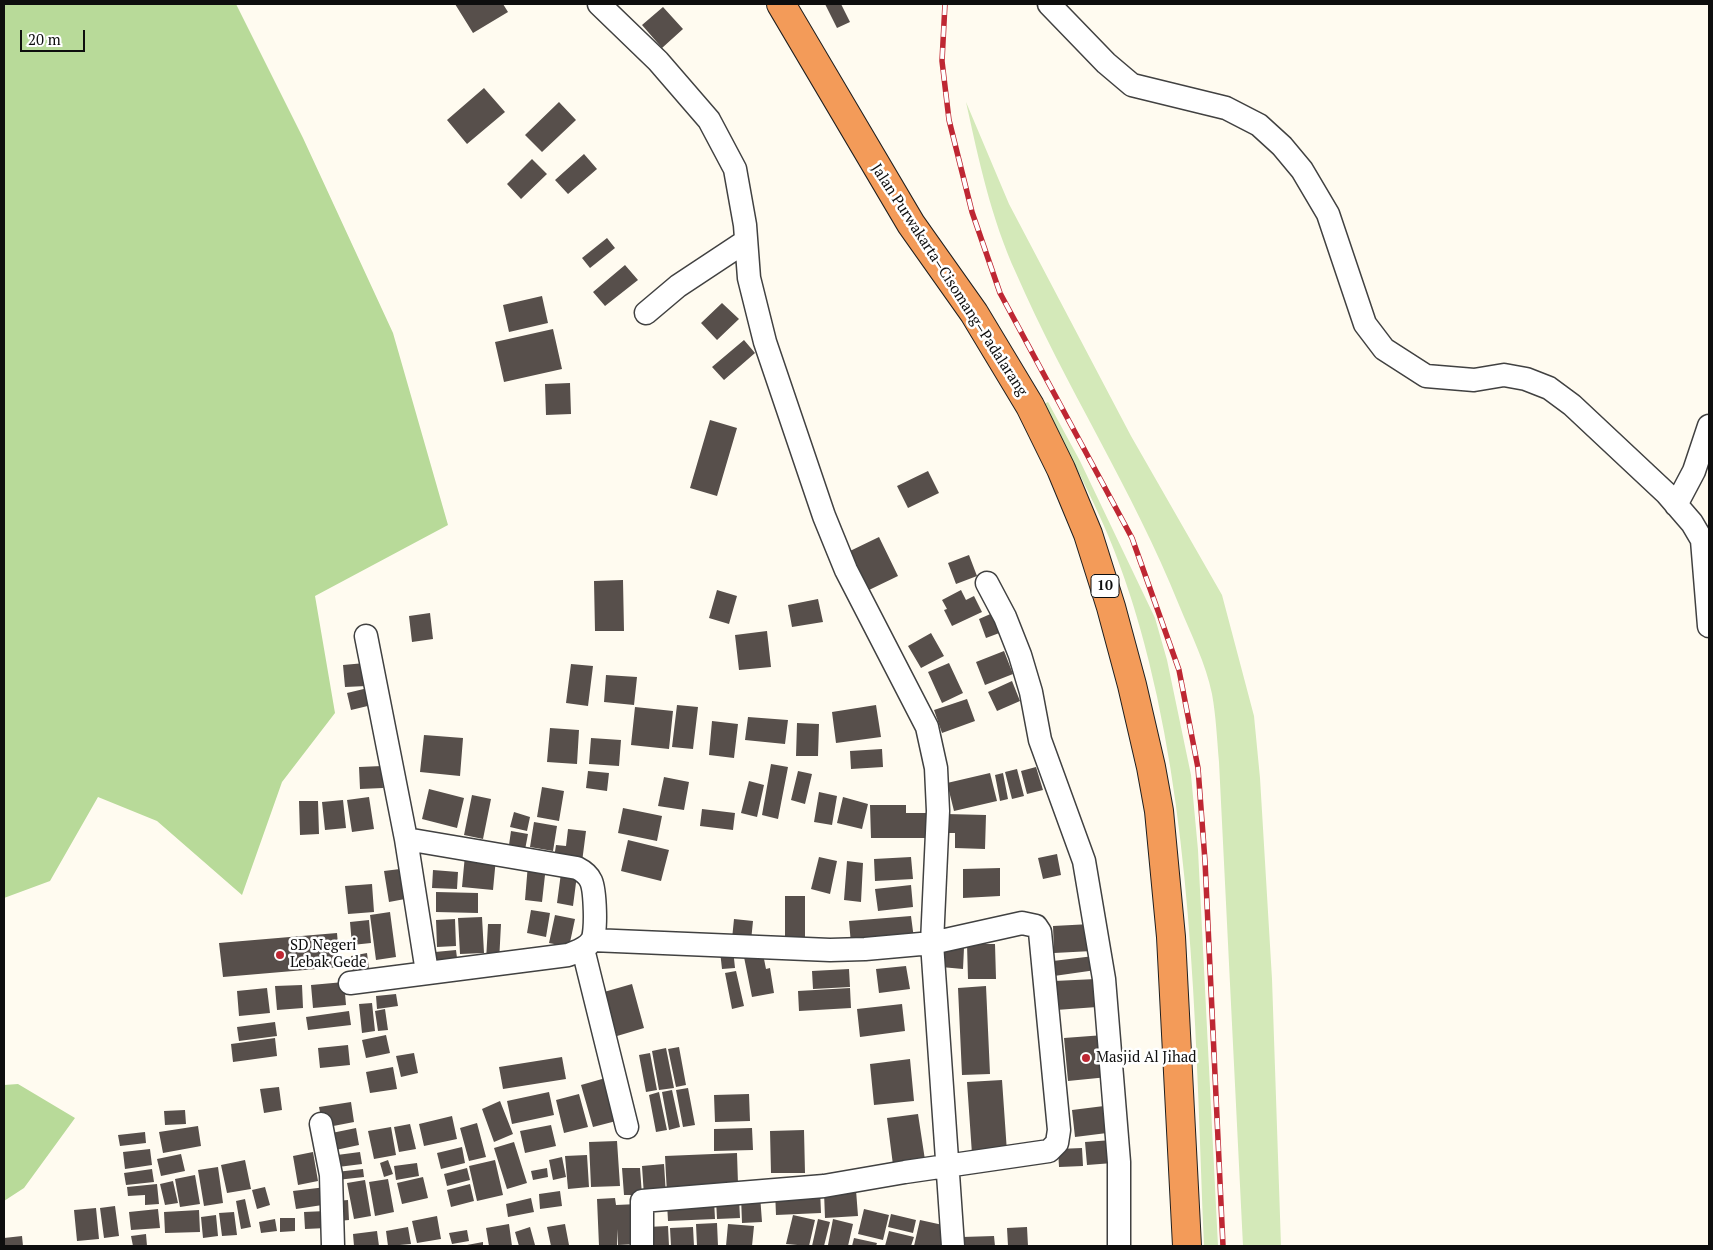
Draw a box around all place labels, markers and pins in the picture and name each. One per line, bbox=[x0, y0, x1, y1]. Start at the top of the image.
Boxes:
place label: SD Negeri Lebak Gede bbox=[290, 937, 367, 972]
marker: SD Negeri Lebak Gede bbox=[274, 949, 286, 961]
place label: Masjid Al Jihad bbox=[1096, 1049, 1197, 1067]
marker: Masjid Al Jihad bbox=[1080, 1052, 1092, 1064]

